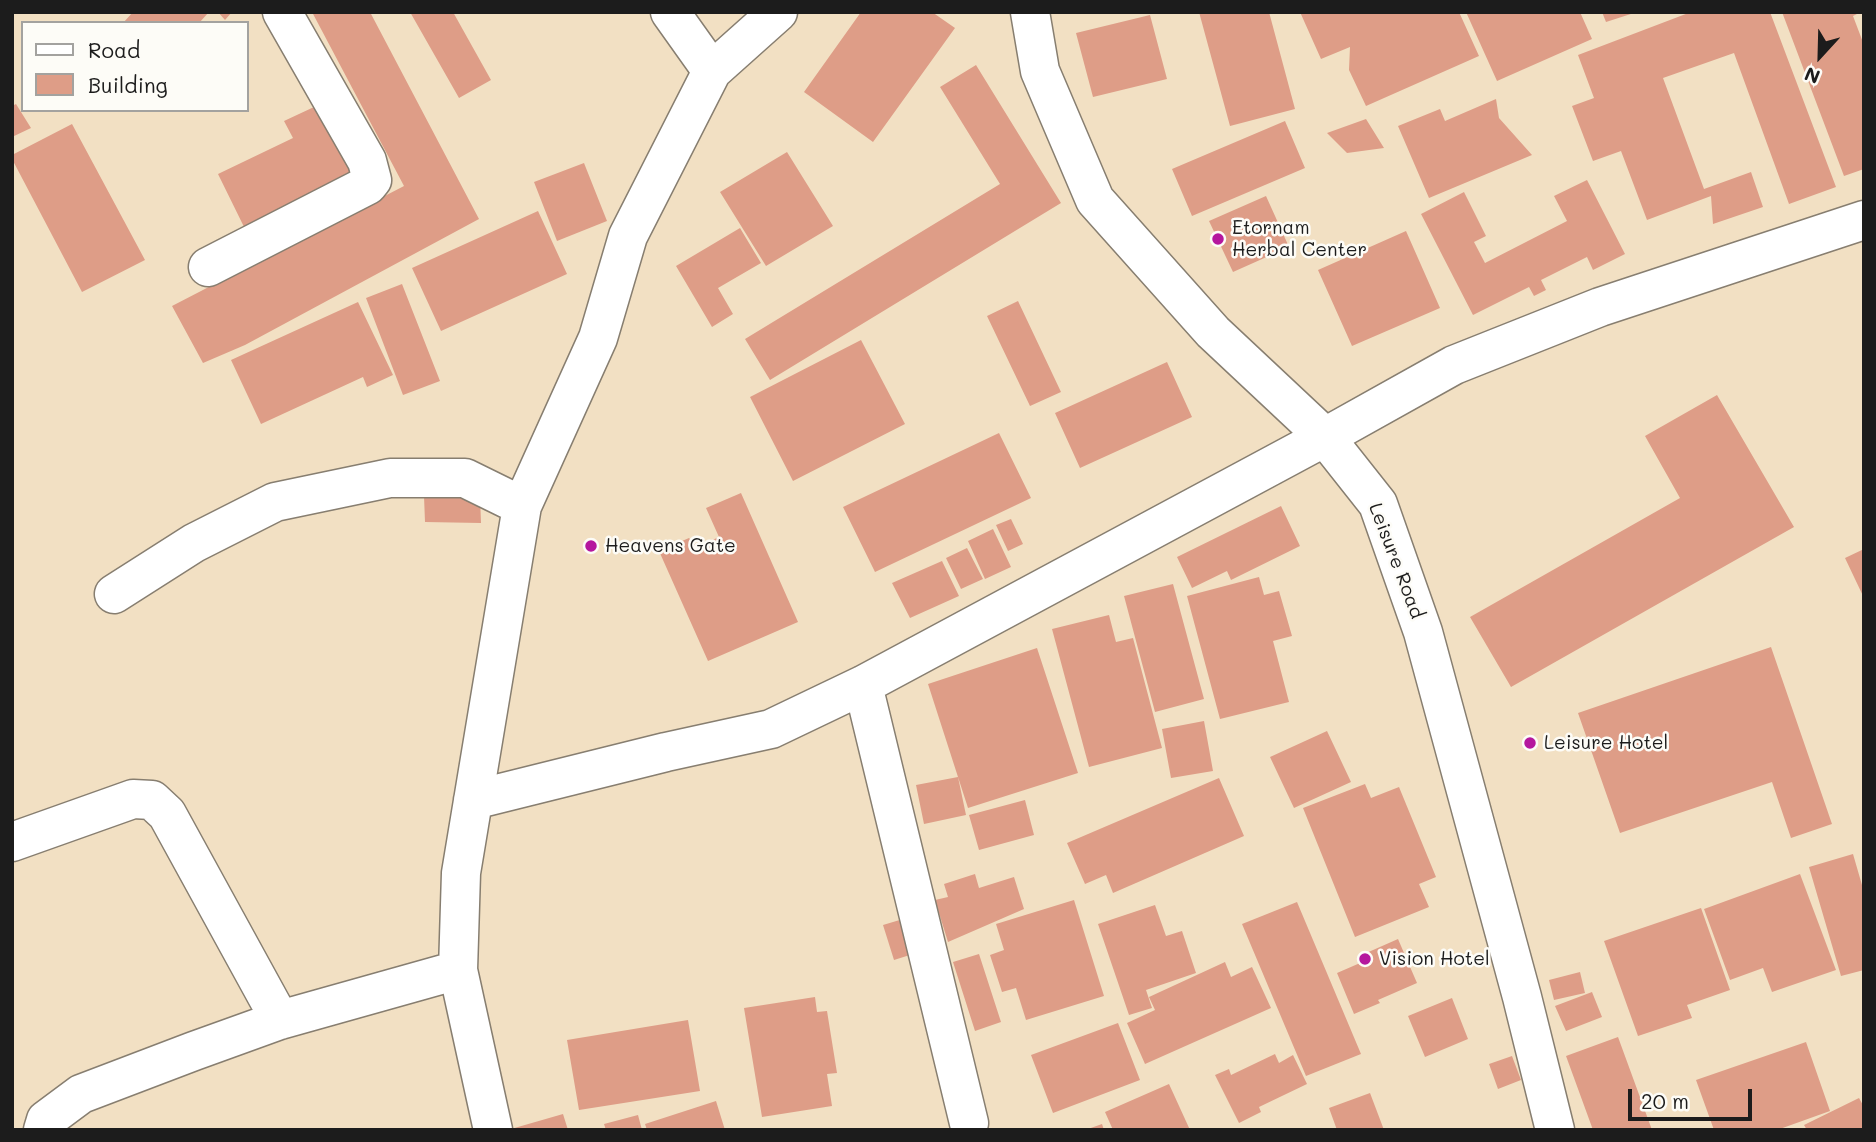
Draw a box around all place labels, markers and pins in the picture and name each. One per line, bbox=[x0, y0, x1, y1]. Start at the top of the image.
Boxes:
place label: Etornam Herbal Center bbox=[1232, 217, 1367, 261]
marker: Etornam Herbal Center bbox=[1210, 231, 1226, 247]
place label: Heavens Gate bbox=[605, 535, 736, 557]
marker: Heavens Gate bbox=[583, 538, 599, 554]
place label: Leisure Hotel bbox=[1544, 732, 1668, 754]
marker: Leisure Hotel bbox=[1522, 735, 1538, 751]
place label: Vision Hotel bbox=[1379, 948, 1490, 970]
marker: Vision Hotel bbox=[1357, 951, 1373, 967]

